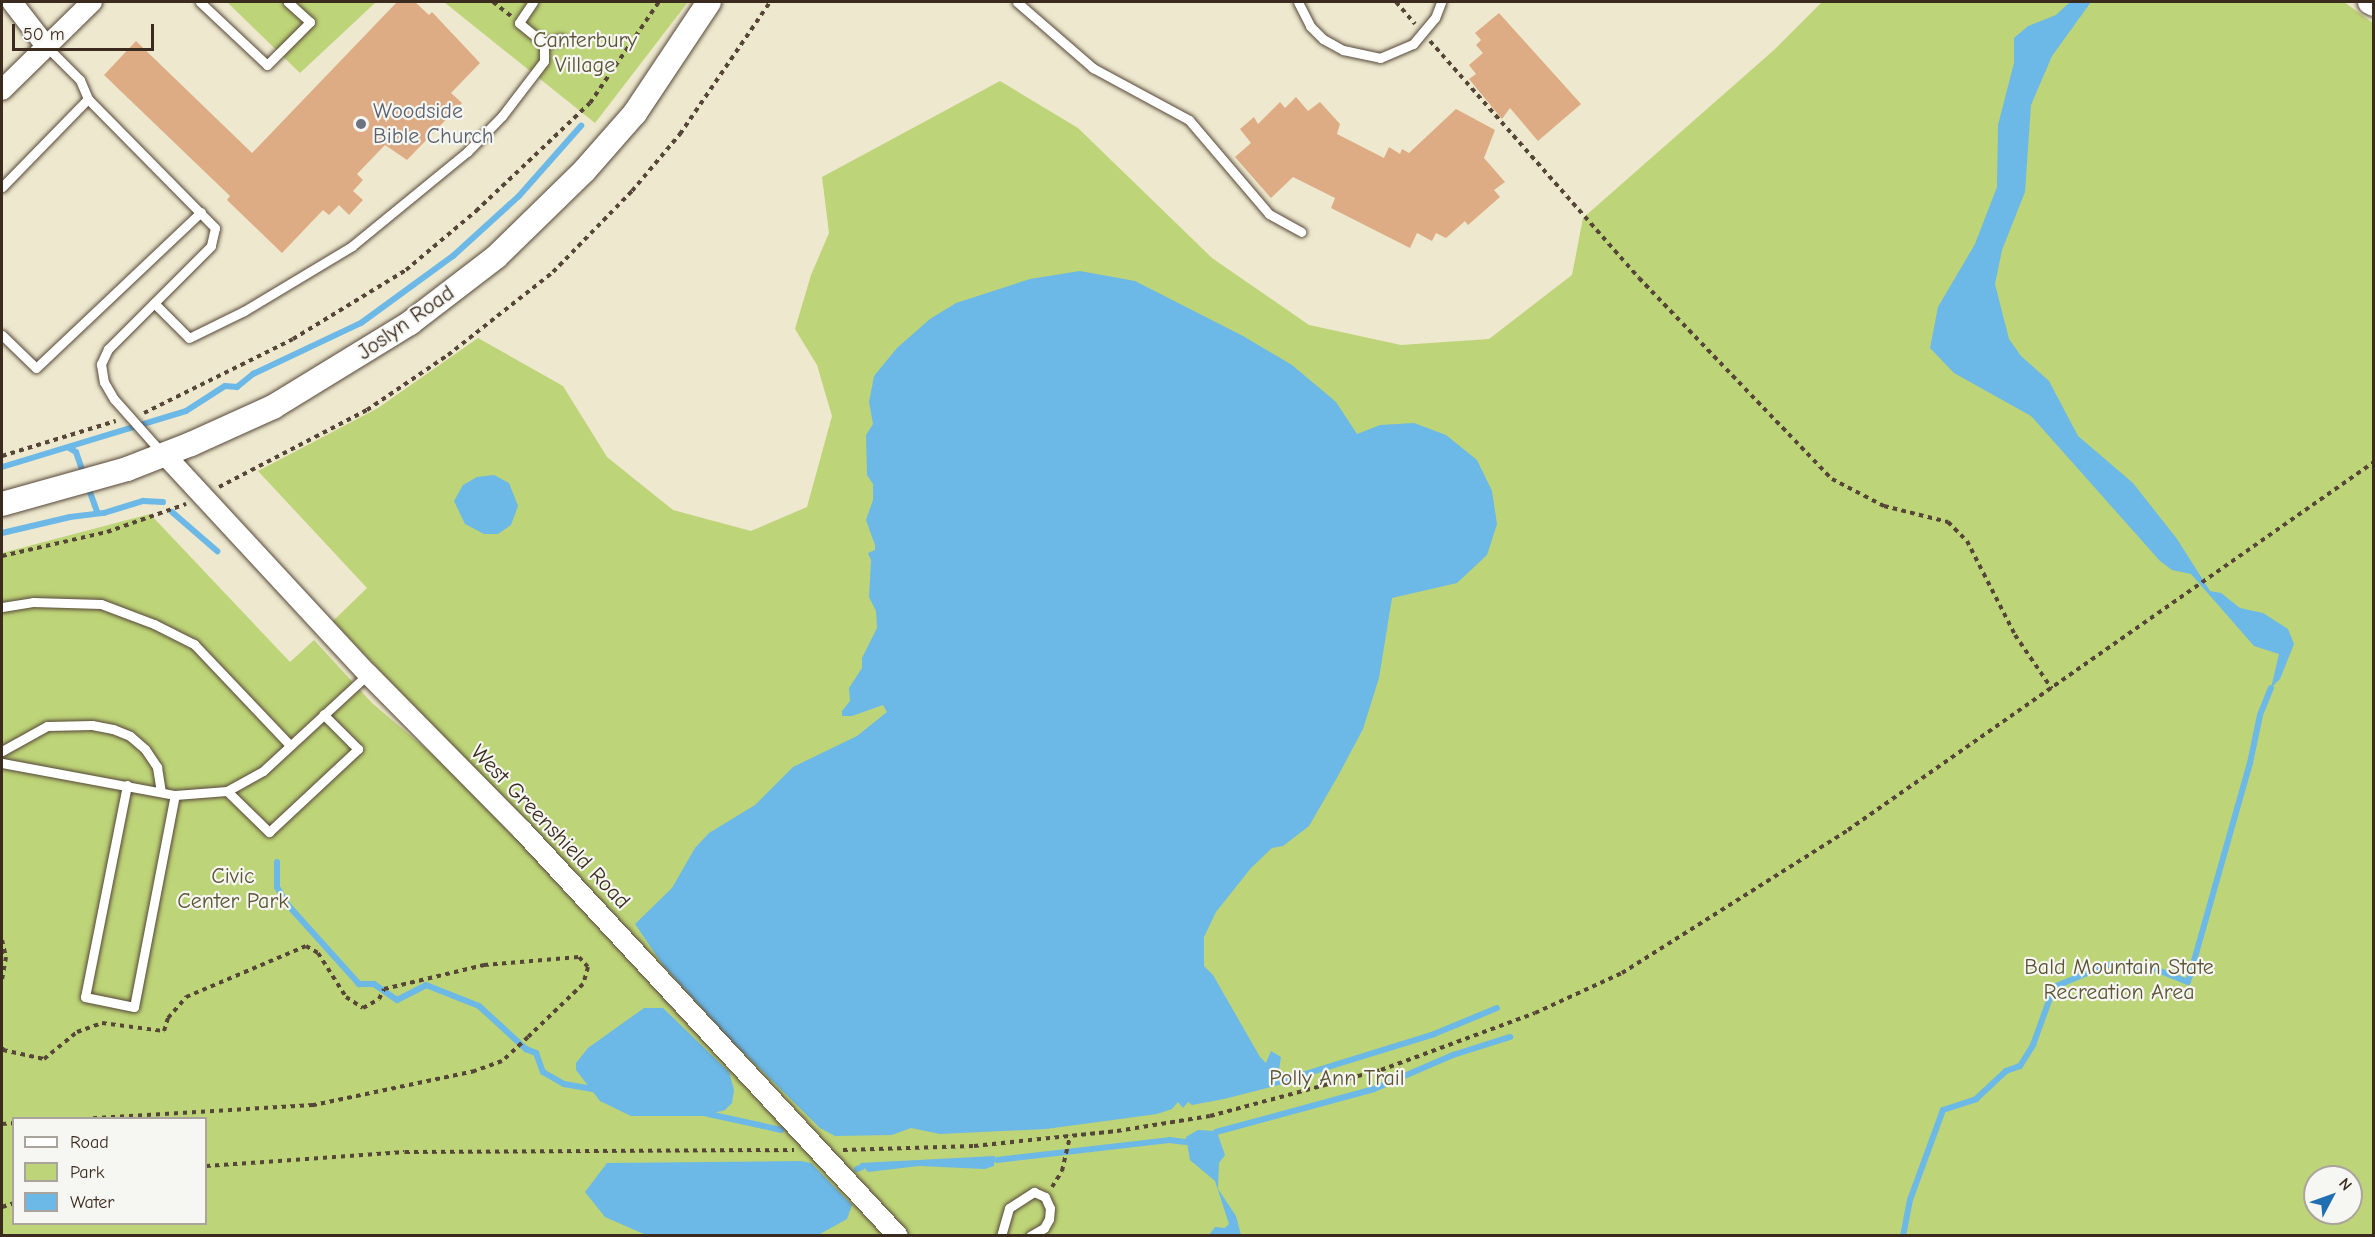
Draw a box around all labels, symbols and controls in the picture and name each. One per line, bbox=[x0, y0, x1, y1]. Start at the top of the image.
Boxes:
scale bar bbox=[15, 12, 158, 50]
text: 50 m bbox=[23, 24, 65, 45]
park label: Canterbury Village bbox=[533, 27, 637, 78]
place label: Woodside Bible Church bbox=[373, 98, 494, 150]
marker: Woodside Bible Church bbox=[354, 117, 368, 131]
street label: Joslyn Road bbox=[352, 280, 460, 366]
street label: West Greenshield Road bbox=[465, 739, 635, 915]
park label: Civic Center Park bbox=[177, 863, 289, 914]
park label: Bald Mountain State Recreation Area bbox=[2024, 954, 2214, 1005]
park label: Polly Ann Trail bbox=[1269, 1066, 1405, 1092]
legend bbox=[12, 1117, 207, 1225]
text: Road bbox=[70, 1132, 109, 1153]
text: Park bbox=[70, 1162, 104, 1183]
north arrow bbox=[2303, 1165, 2363, 1225]
text: N bbox=[2335, 1175, 2355, 1194]
text: Water bbox=[70, 1192, 114, 1213]

